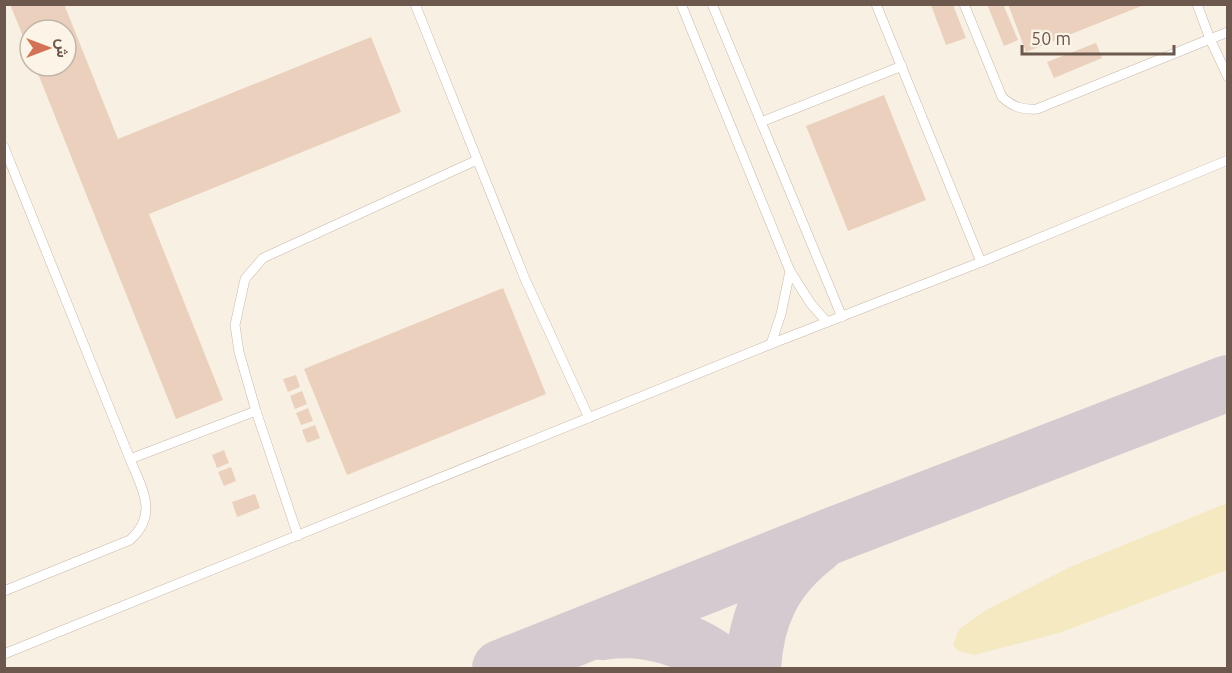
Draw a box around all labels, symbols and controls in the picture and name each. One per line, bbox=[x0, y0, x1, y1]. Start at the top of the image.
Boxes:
north arrow bbox=[18, 18, 78, 78]
scale bar bbox=[1022, 18, 1174, 56]
text: 50 m bbox=[1031, 28, 1071, 48]
text: ش bbox=[53, 38, 72, 58]

